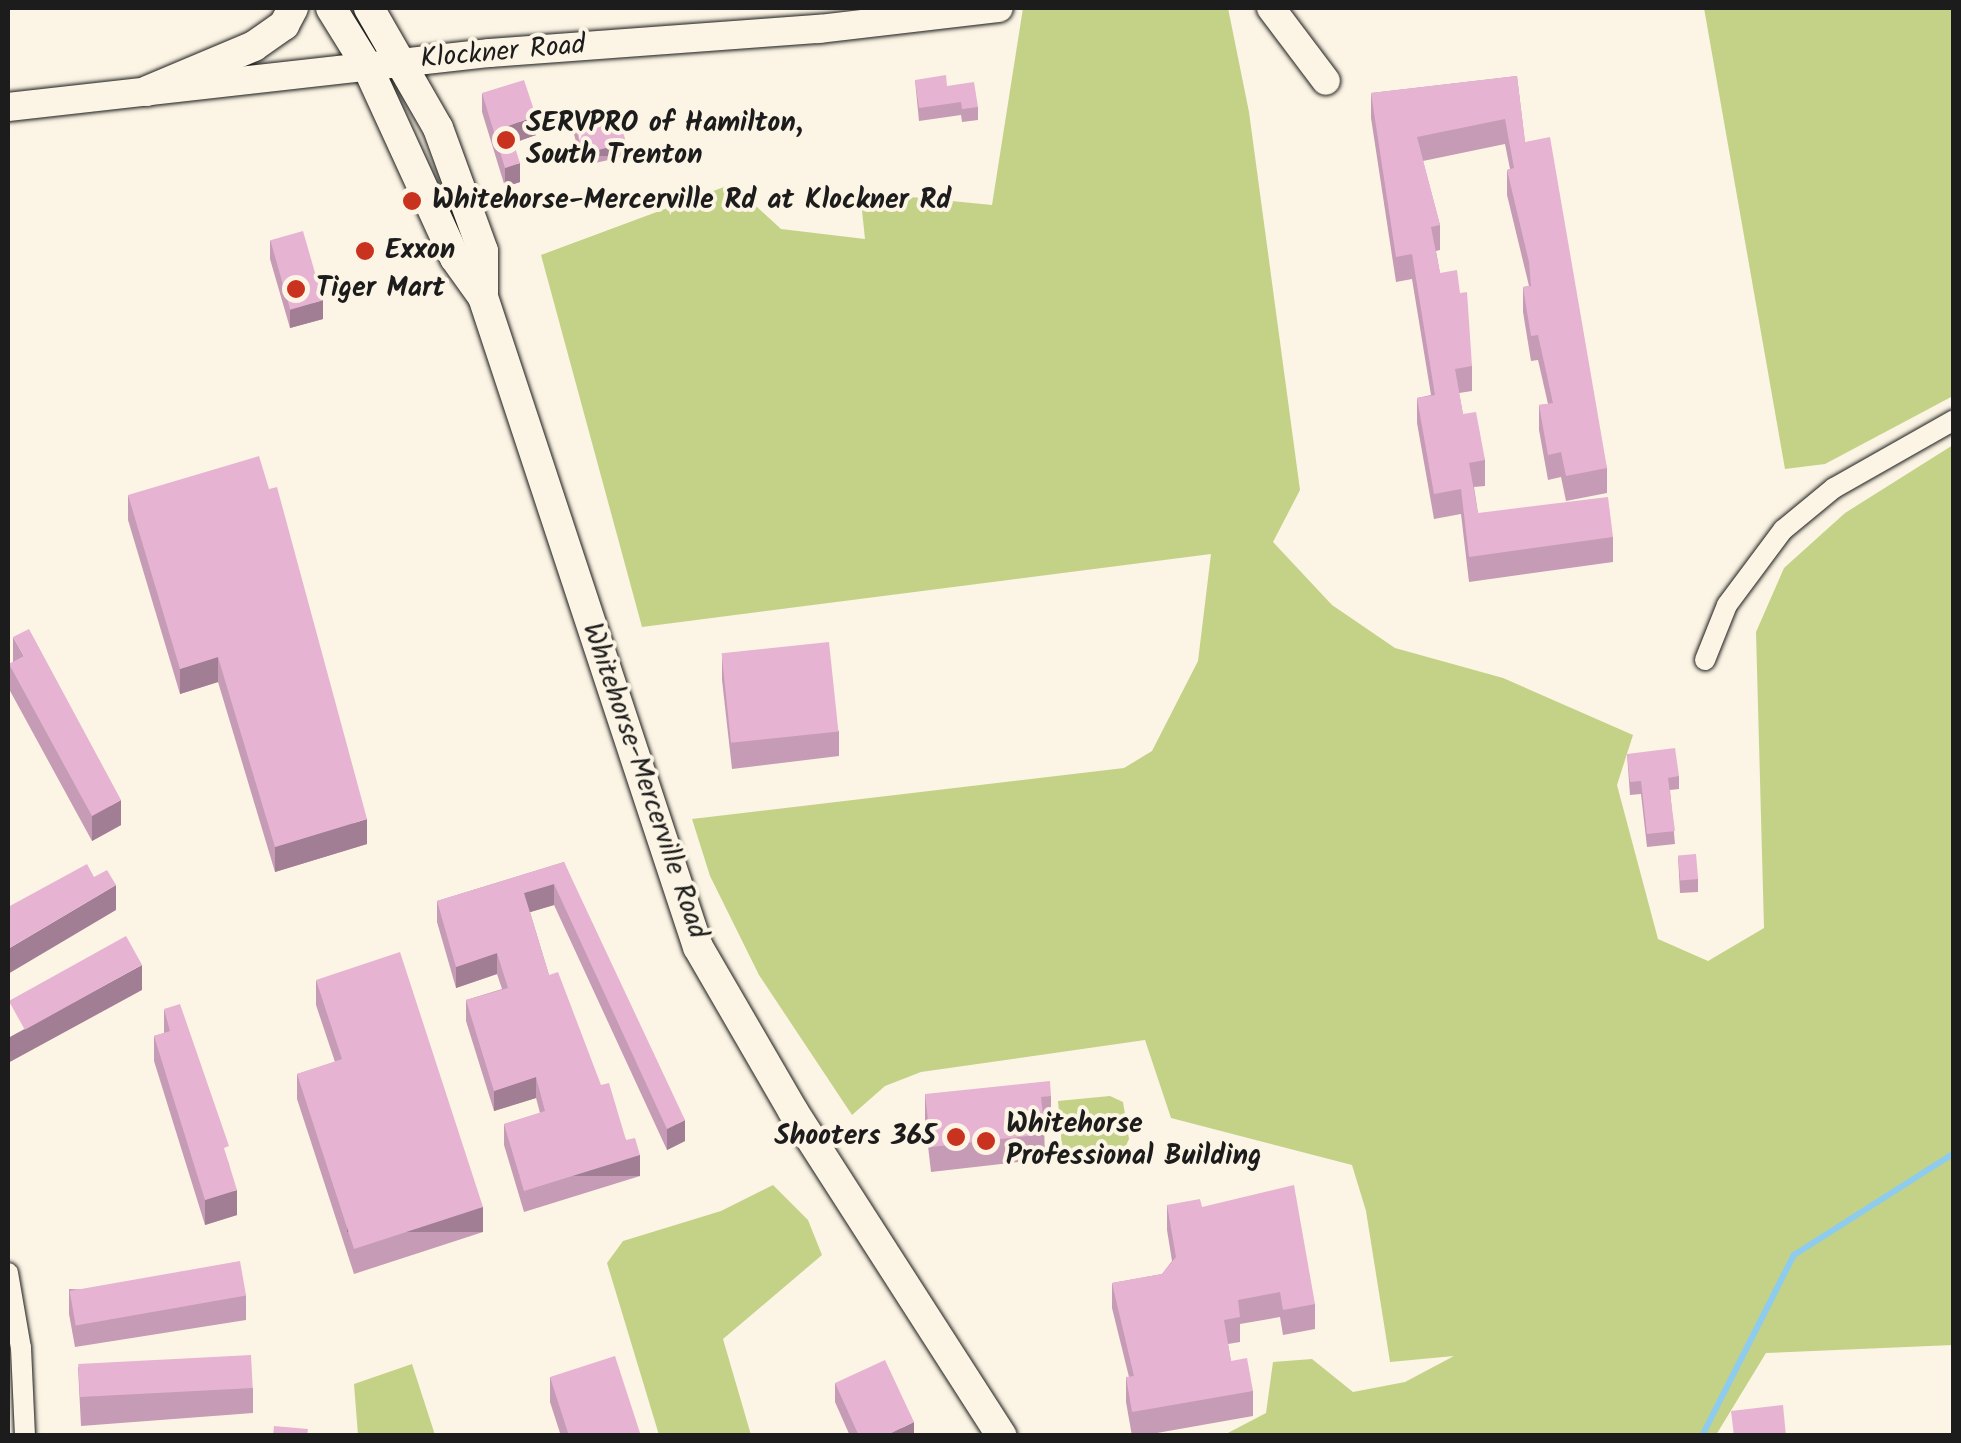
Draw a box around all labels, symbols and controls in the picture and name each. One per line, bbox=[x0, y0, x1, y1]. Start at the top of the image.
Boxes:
street label: Klockner Road bbox=[419, 29, 587, 77]
place label: SERVPRO of Hamilton, South Trenton bbox=[526, 107, 803, 173]
marker: SERVPRO of Hamilton, South Trenton bbox=[495, 129, 517, 151]
place label: Whitehorse-Mercerville Rd at Klockner Rd bbox=[432, 184, 951, 218]
marker: Whitehorse-Mercerville Rd at Klockner Rd bbox=[401, 190, 423, 212]
place label: Exxon bbox=[385, 234, 455, 268]
marker: Exxon bbox=[354, 240, 376, 262]
place label: Tiger Mart bbox=[316, 272, 445, 306]
marker: Tiger Mart bbox=[285, 278, 307, 300]
street label: Whitehorse-Mercerville Road bbox=[574, 619, 714, 943]
place label: Whitehorse Professional Building bbox=[1006, 1108, 1261, 1174]
place label: Shooters 365 bbox=[774, 1120, 936, 1154]
marker: Shooters 365 bbox=[945, 1126, 967, 1148]
marker: Whitehorse Professional Building bbox=[975, 1130, 997, 1152]

